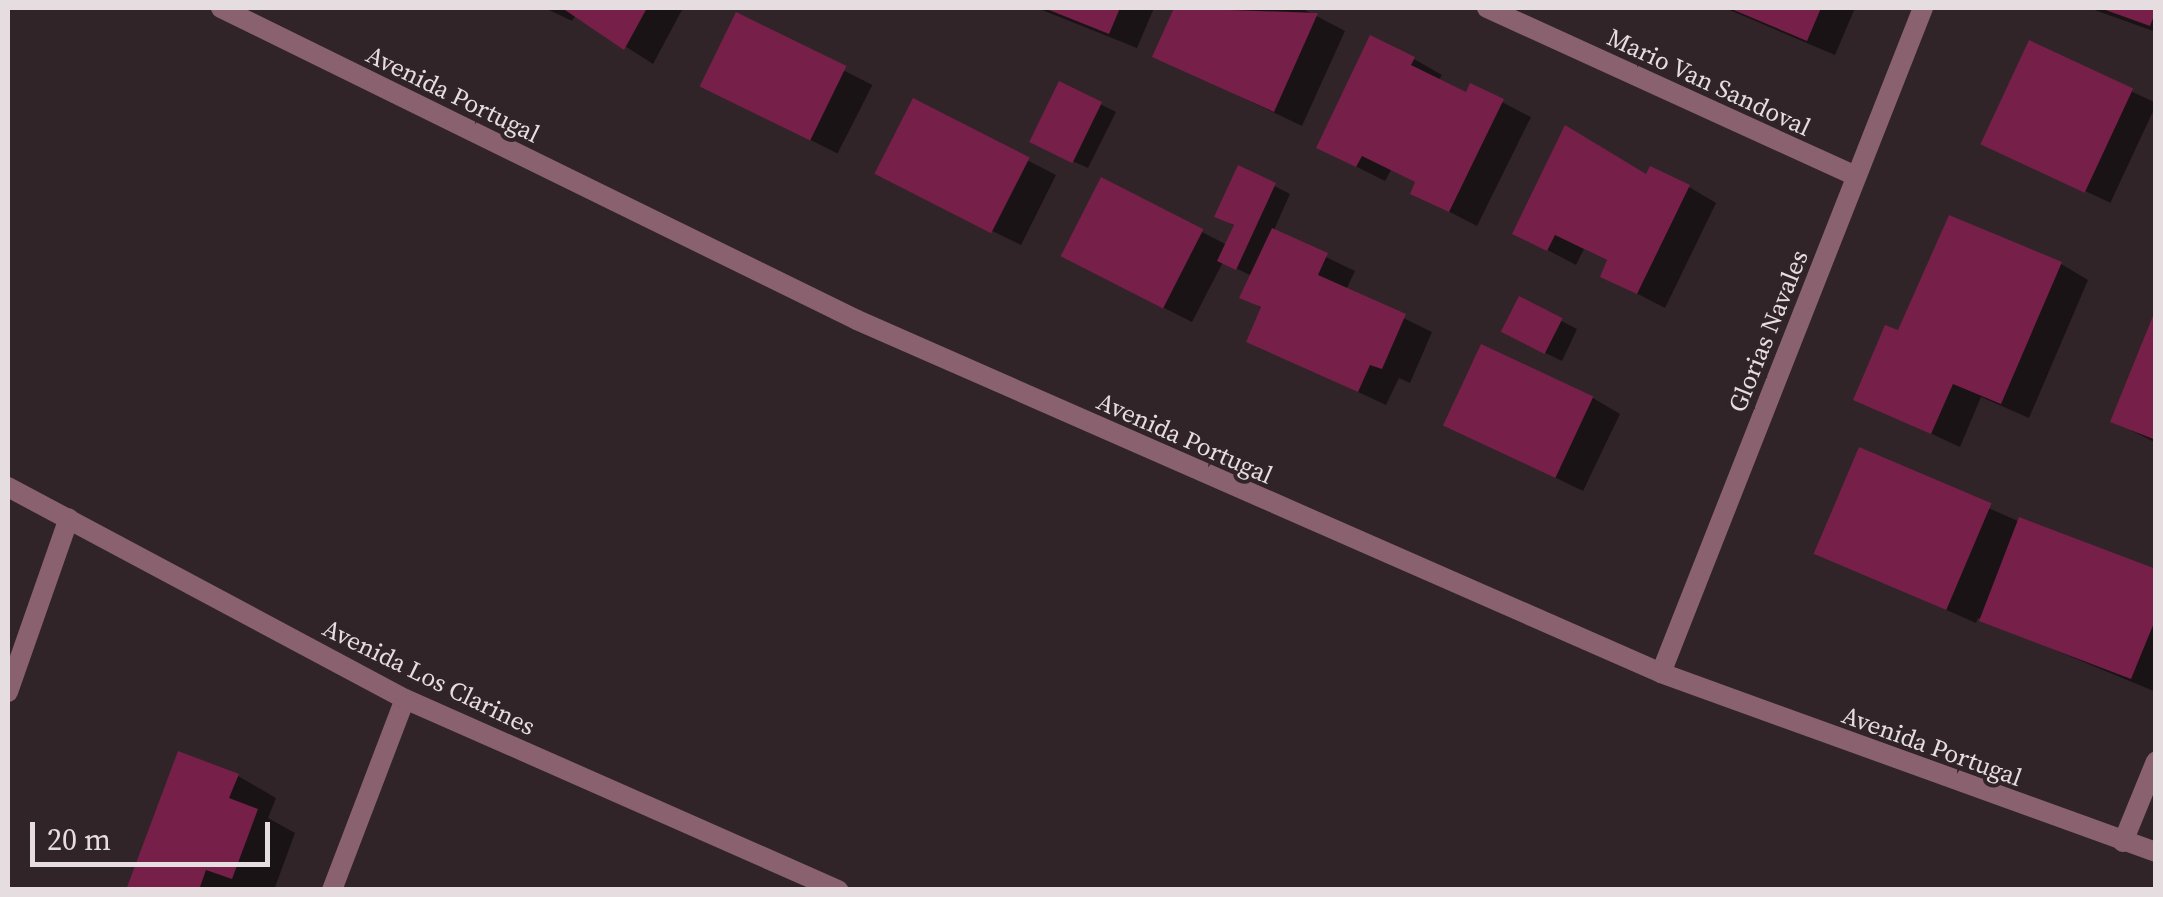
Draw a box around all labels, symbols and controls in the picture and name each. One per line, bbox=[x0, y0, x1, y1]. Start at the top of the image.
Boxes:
street label: Mario Van Sandoval bbox=[1602, 22, 1816, 142]
street label: Avenida Portugal bbox=[361, 39, 545, 149]
street label: Glorias Navales bbox=[1722, 246, 1814, 416]
street label: Avenida Portugal bbox=[1093, 386, 1277, 490]
street label: Avenida Los Clarines bbox=[318, 613, 540, 741]
street label: Avenida Portugal bbox=[1838, 700, 2026, 792]
scale bar bbox=[35, 802, 275, 864]
text: 20 m bbox=[47, 819, 111, 860]

